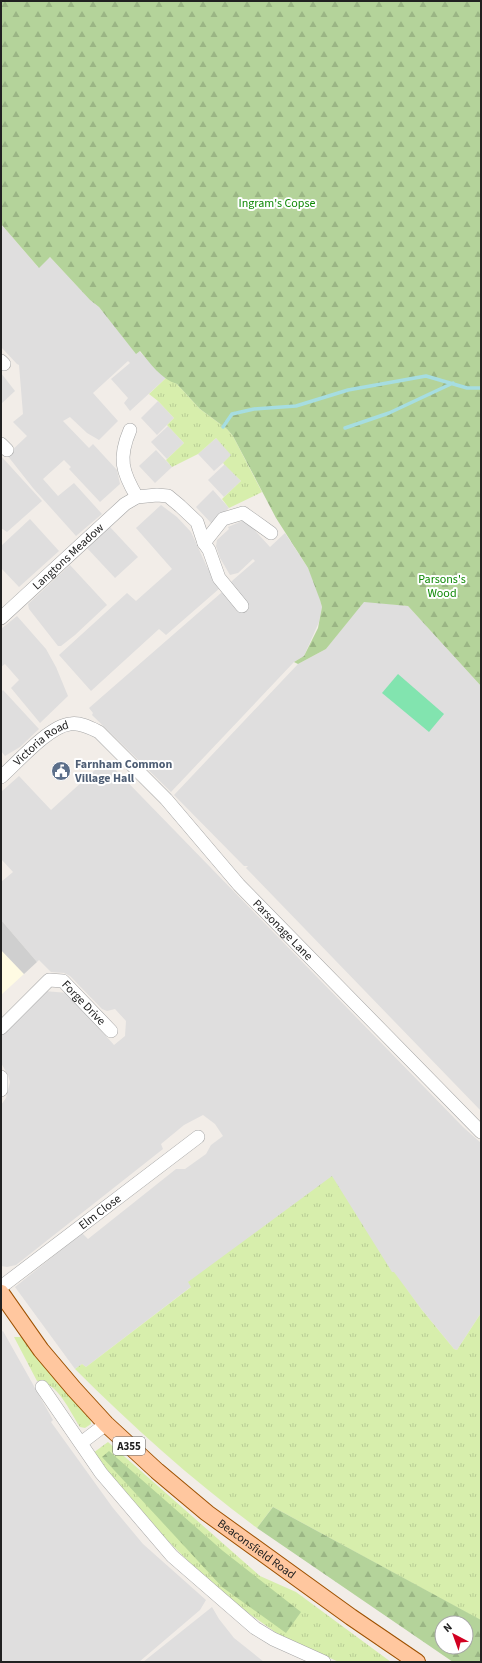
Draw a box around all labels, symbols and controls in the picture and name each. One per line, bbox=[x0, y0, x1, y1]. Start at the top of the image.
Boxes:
park label: Ingram's Copse bbox=[239, 195, 315, 212]
street label: Langtons Meadow bbox=[29, 519, 108, 594]
park label: Parsons's Wood bbox=[418, 571, 466, 602]
street label: Victoria Road bbox=[9, 716, 71, 769]
place label: Farnham Common Village Hall bbox=[74, 756, 173, 787]
public building icon: Farnham Common Village Hall bbox=[50, 760, 72, 782]
street label: Parsonage Lane bbox=[249, 896, 317, 964]
street label: Forge Drive bbox=[58, 976, 110, 1029]
street label: Elm Close bbox=[75, 1190, 124, 1234]
road number: A355 bbox=[113, 1437, 145, 1455]
street label: Beaconsfield Road bbox=[214, 1515, 299, 1583]
north arrow bbox=[434, 1615, 474, 1655]
text: N bbox=[440, 1620, 455, 1636]

